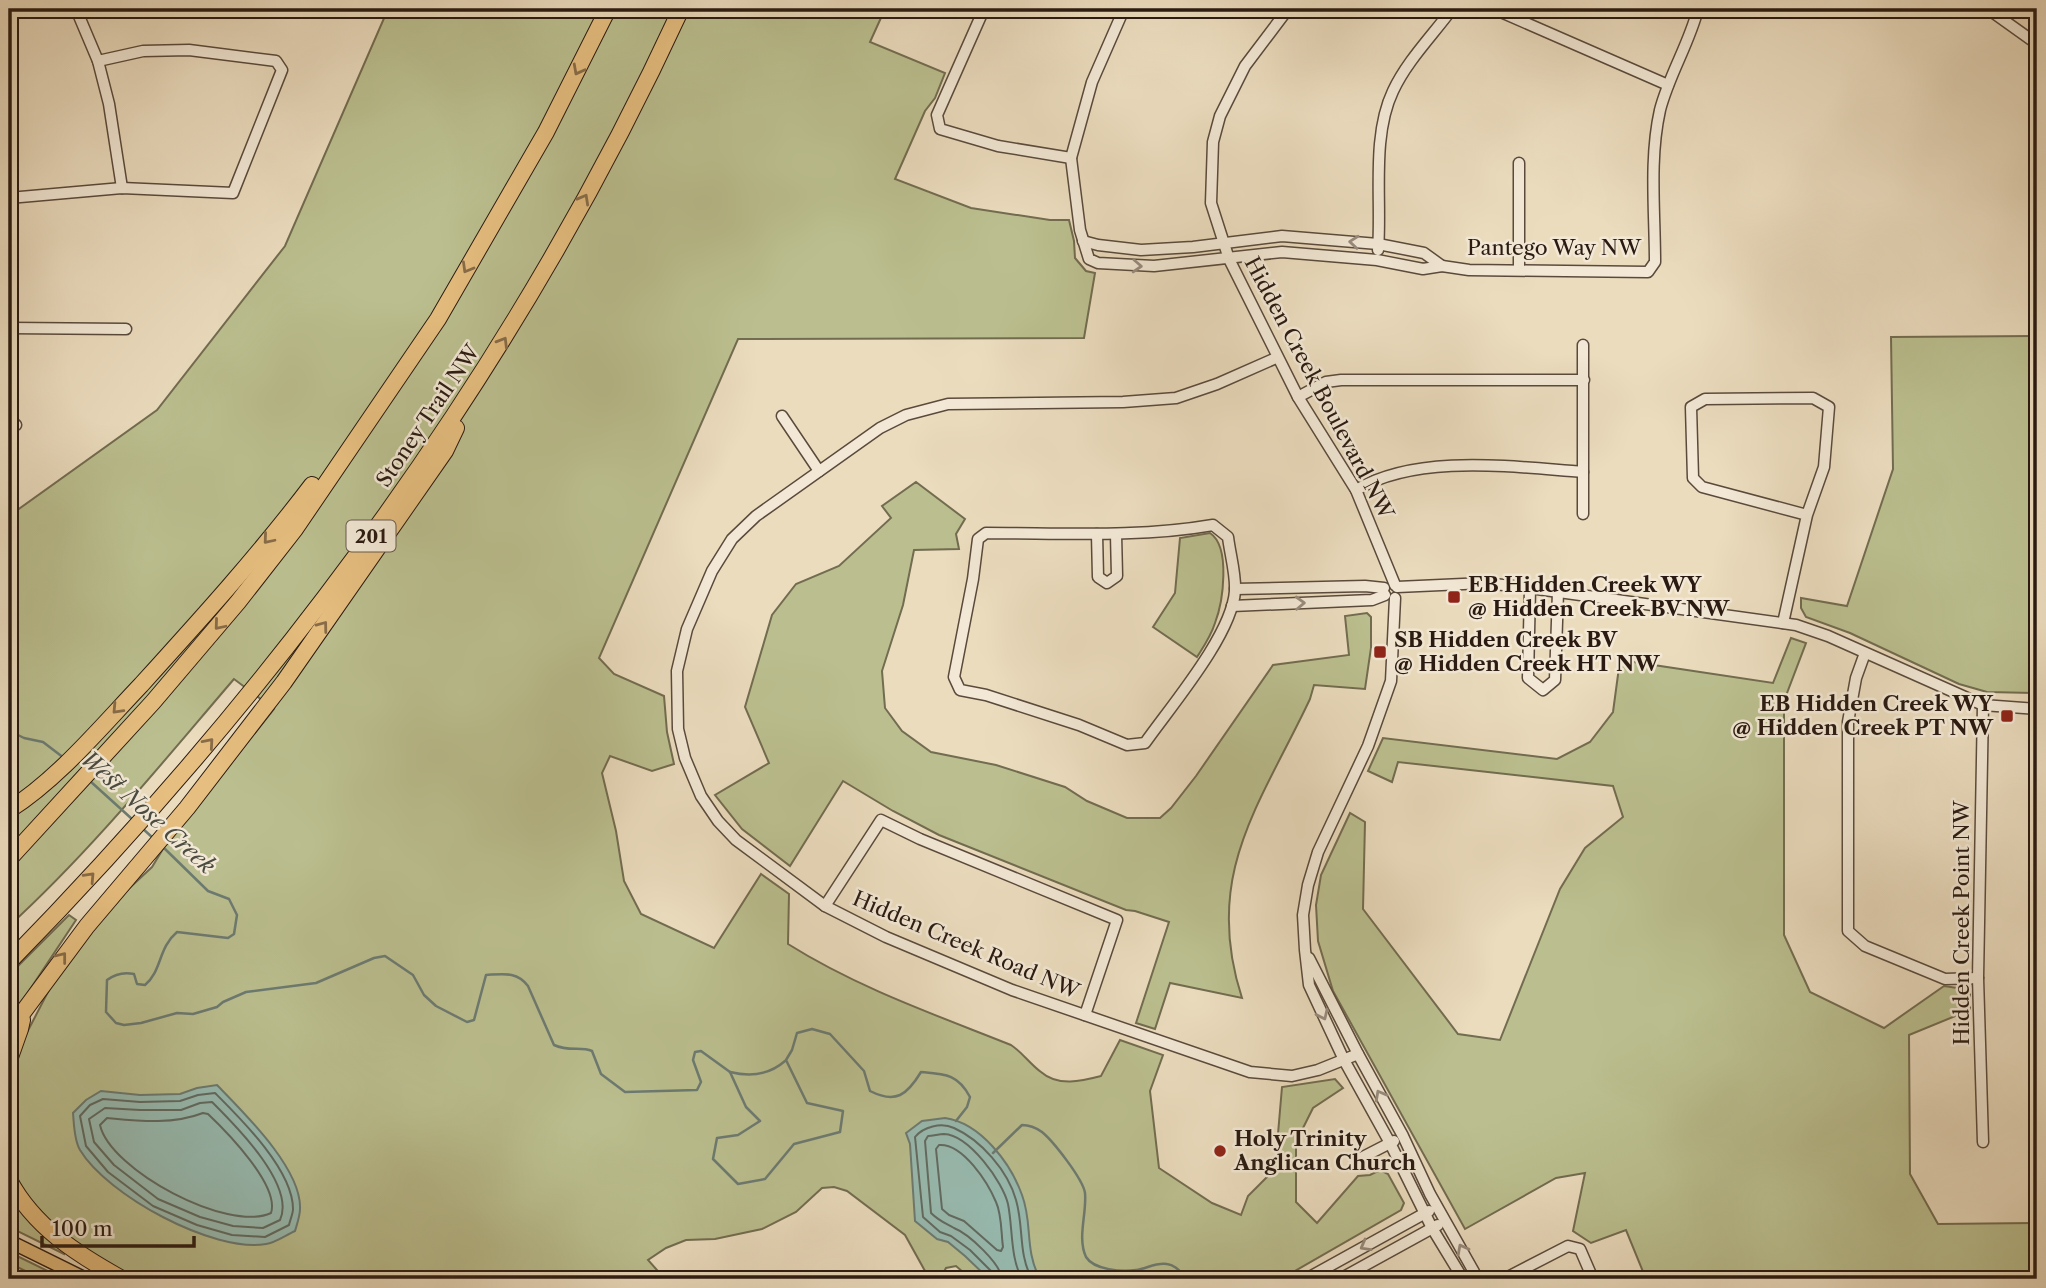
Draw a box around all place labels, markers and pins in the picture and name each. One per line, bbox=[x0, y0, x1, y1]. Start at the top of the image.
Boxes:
place label: EB Hidden Creek WY @ Hidden Creek BV NW bbox=[1468, 572, 1730, 621]
marker: EB Hidden Creek WY @ Hidden Creek BV NW bbox=[1446, 589, 1462, 605]
place label: SB Hidden Creek BV @ Hidden Creek HT NW bbox=[1394, 627, 1660, 676]
marker: SB Hidden Creek BV @ Hidden Creek HT NW bbox=[1372, 644, 1388, 660]
place label: EB Hidden Creek WY @ Hidden Creek PT NW bbox=[1732, 691, 1994, 740]
marker: EB Hidden Creek WY @ Hidden Creek PT NW bbox=[1999, 708, 2015, 724]
place label: Holy Trinity Anglican Church bbox=[1233, 1126, 1417, 1175]
marker: Holy Trinity Anglican Church bbox=[1212, 1143, 1228, 1159]

